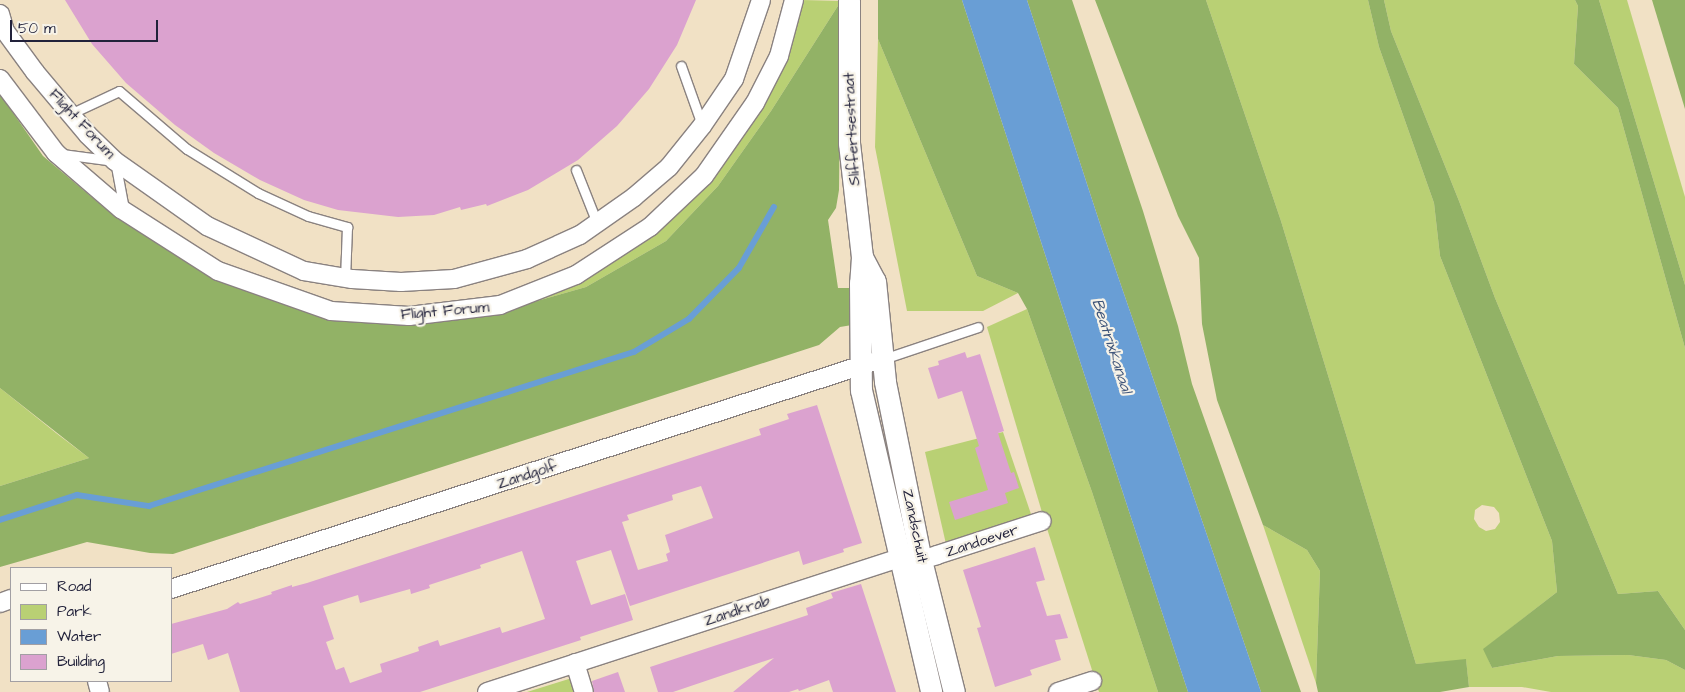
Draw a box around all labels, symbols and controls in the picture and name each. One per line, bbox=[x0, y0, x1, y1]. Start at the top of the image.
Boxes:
scale bar bbox=[12, 10, 160, 42]
text: 50 m bbox=[18, 18, 56, 39]
street label: Sliffertsestraat bbox=[840, 72, 864, 186]
street label: Flight Forum bbox=[45, 85, 119, 163]
water label: Beatrixkanaal bbox=[1088, 296, 1136, 396]
street label: Flight Forum bbox=[400, 298, 490, 324]
street label: Zandgolf bbox=[495, 457, 559, 493]
street label: Zandschuit bbox=[898, 487, 932, 565]
street label: Zandoever bbox=[943, 521, 1021, 561]
legend bbox=[10, 567, 172, 682]
text: Road bbox=[57, 576, 91, 597]
street label: Zandkrab bbox=[702, 592, 772, 630]
text: Park bbox=[57, 601, 92, 622]
text: Water bbox=[57, 626, 101, 647]
text: Building bbox=[57, 651, 105, 672]

